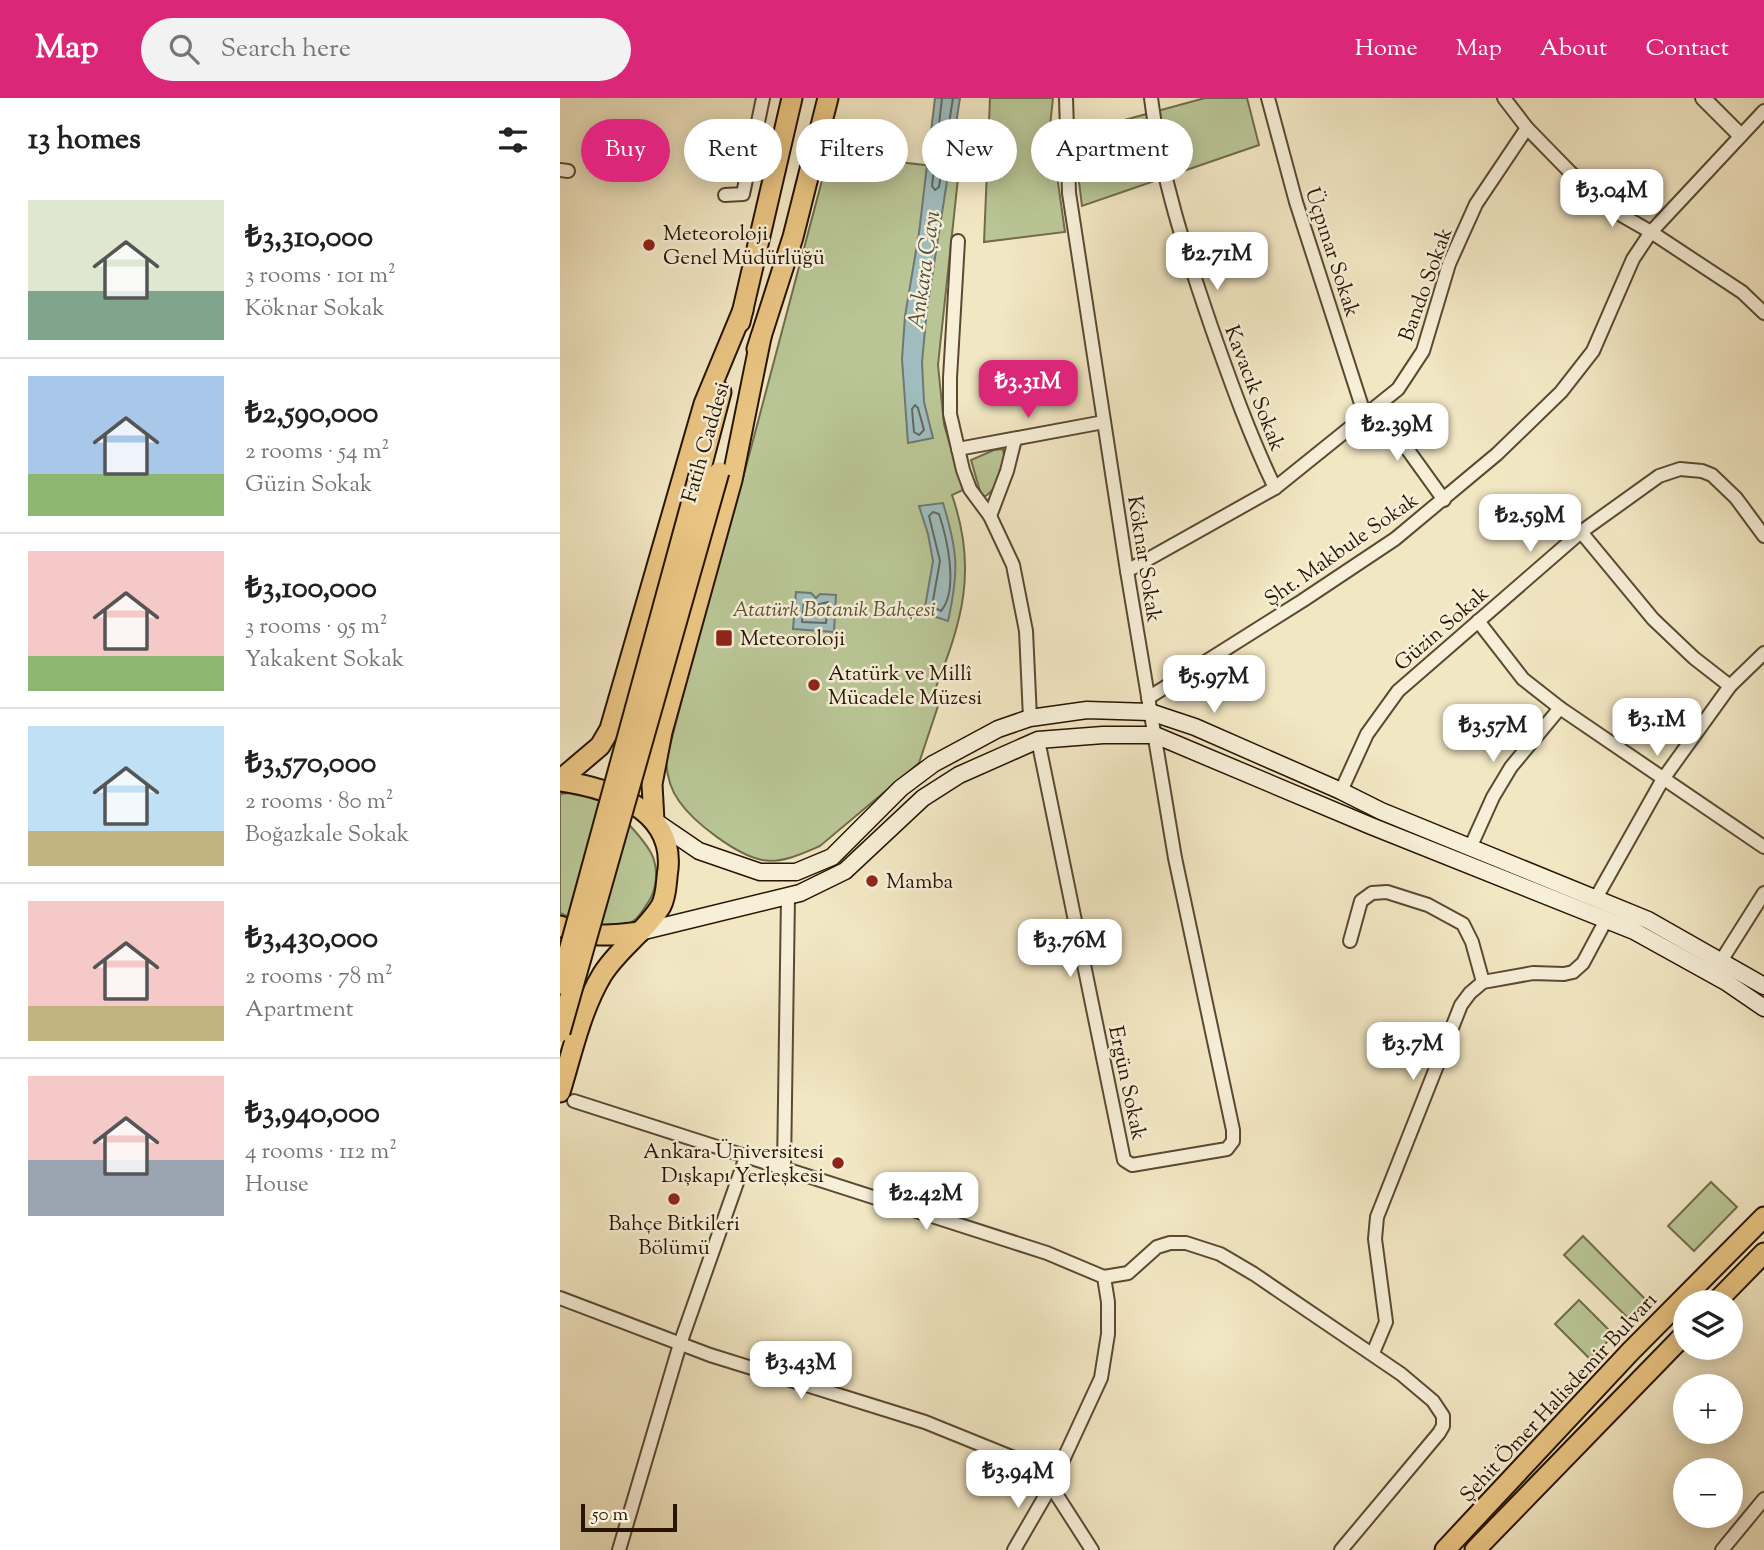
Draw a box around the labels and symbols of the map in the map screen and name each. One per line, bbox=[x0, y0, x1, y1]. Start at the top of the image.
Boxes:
pin: ₺3.04M bbox=[1555, 170, 1669, 229]
street label: Üçpınar Sokak bbox=[1296, 184, 1366, 322]
water label: Ankara Çayı bbox=[901, 209, 950, 332]
place label: Meteoroloji Genel Müdürlüğü bbox=[663, 220, 825, 274]
street label: Bando Sokak bbox=[1392, 223, 1462, 346]
pin: ₺2.71M bbox=[1160, 232, 1274, 292]
marker: Meteoroloji Genel Müdürlüğü bbox=[641, 237, 657, 253]
street label: Kavacık Sokak bbox=[1215, 321, 1291, 457]
pin: ₺3.31M bbox=[971, 360, 1085, 420]
street label: Fatih Caddesi bbox=[675, 379, 738, 506]
pin: ₺2.39M bbox=[1340, 404, 1454, 463]
street label: Şht. Makbule Sokak bbox=[1259, 486, 1426, 615]
street label: Köknar Sokak bbox=[1118, 494, 1168, 625]
pin: ₺2.59M bbox=[1473, 494, 1587, 554]
street label: Güzin Sokak bbox=[1388, 580, 1497, 679]
park label: Atatürk Botanik Bahçesi bbox=[732, 596, 936, 626]
place label: Meteoroloji bbox=[740, 625, 845, 655]
marker: Meteoroloji bbox=[714, 628, 734, 648]
pin: ₺5.97M bbox=[1157, 656, 1271, 715]
place label: Atatürk ve Millî Mücadele Müzesi bbox=[828, 660, 982, 714]
marker: Atatürk ve Millî Mücadele Müzesi bbox=[806, 677, 822, 693]
pin: ₺3.1M bbox=[1608, 698, 1706, 758]
pin: ₺3.57M bbox=[1436, 704, 1550, 764]
place label: Mamba bbox=[886, 868, 954, 898]
marker: Mamba bbox=[864, 873, 880, 889]
pin: ₺3.76M bbox=[1013, 920, 1127, 979]
street label: Ergün Sokak bbox=[1099, 1023, 1153, 1144]
pin: ₺3.7M bbox=[1364, 1023, 1462, 1082]
place label: Ankara Üniversitesi Dışkapı Yerleşkesi bbox=[643, 1138, 824, 1192]
marker: Ankara Üniversitesi Dışkapı Yerleşkesi bbox=[830, 1155, 846, 1171]
pin: ₺2.42M bbox=[869, 1172, 983, 1232]
marker: Bahçe Bitkileri Bölümü bbox=[666, 1191, 682, 1207]
place label: Bahçe Bitkileri Bölümü bbox=[608, 1210, 740, 1264]
street label: Şehit Ömer Halisdemir Bulvarı bbox=[1454, 1287, 1665, 1510]
pin: ₺3.43M bbox=[744, 1342, 858, 1401]
pin: ₺3.94M bbox=[961, 1450, 1075, 1510]
scale bar bbox=[581, 1501, 677, 1533]

